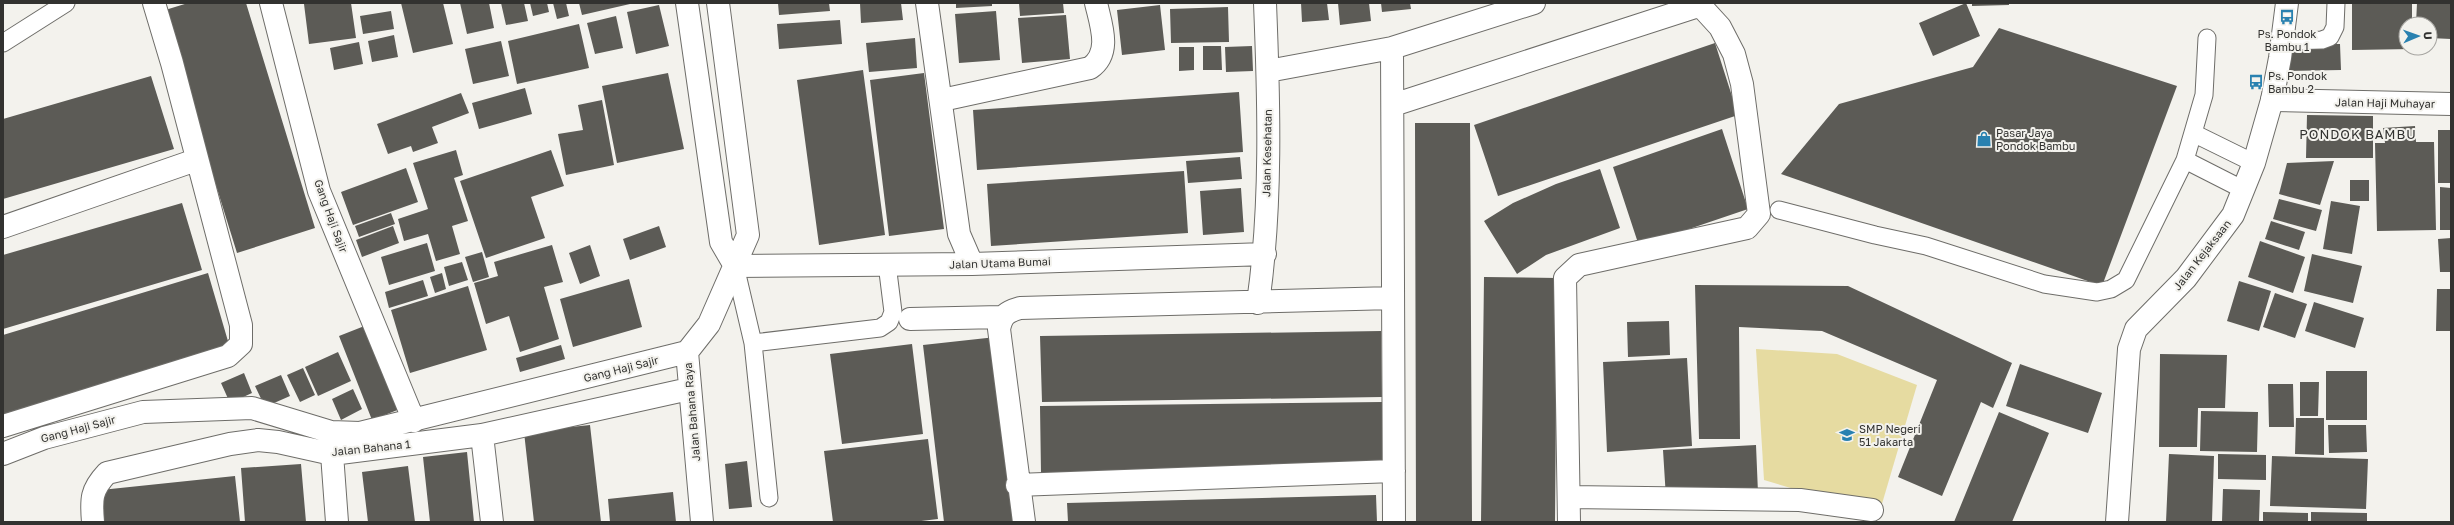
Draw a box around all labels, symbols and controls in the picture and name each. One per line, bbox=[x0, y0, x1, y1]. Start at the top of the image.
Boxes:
bus stop icon: Ps. Pondok Bambu 1 bbox=[2278, 8, 2296, 26]
north arrow bbox=[2398, 16, 2438, 56]
place label: Ps. Pondok Bambu 1 bbox=[2257, 27, 2317, 53]
text: U bbox=[2422, 31, 2435, 40]
place label: Ps. Pondok Bambu 2 bbox=[2268, 69, 2327, 95]
bus stop icon: Ps. Pondok Bambu 2 bbox=[2247, 73, 2265, 91]
street label: Jalan Haji Muhayar bbox=[2335, 95, 2436, 110]
street label: Jalan Kesehatan bbox=[1259, 109, 1274, 197]
place label: Pasar Jaya Pondok Bambu bbox=[1996, 126, 2076, 152]
district label: PONDOK BAMBU bbox=[2299, 126, 2417, 142]
shop icon: Pasar Jaya Pondok Bambu bbox=[1975, 130, 1993, 148]
street label: Gang Haji Sajir bbox=[312, 177, 351, 255]
street label: Jalan Kejaksaan bbox=[2170, 217, 2233, 292]
street label: Jalan Utama Bumai bbox=[949, 254, 1051, 271]
street label: Gang Haji Sajir bbox=[582, 353, 660, 384]
street label: Jalan Bahana Raya bbox=[681, 362, 702, 462]
street label: Gang Haji Sajir bbox=[39, 412, 117, 445]
place label: SMP Negeri 51 Jakarta bbox=[1859, 422, 1921, 448]
school or university icon: SMP Negeri 51 Jakarta bbox=[1838, 426, 1856, 444]
street label: Jalan Bahana 1 bbox=[331, 437, 411, 458]

